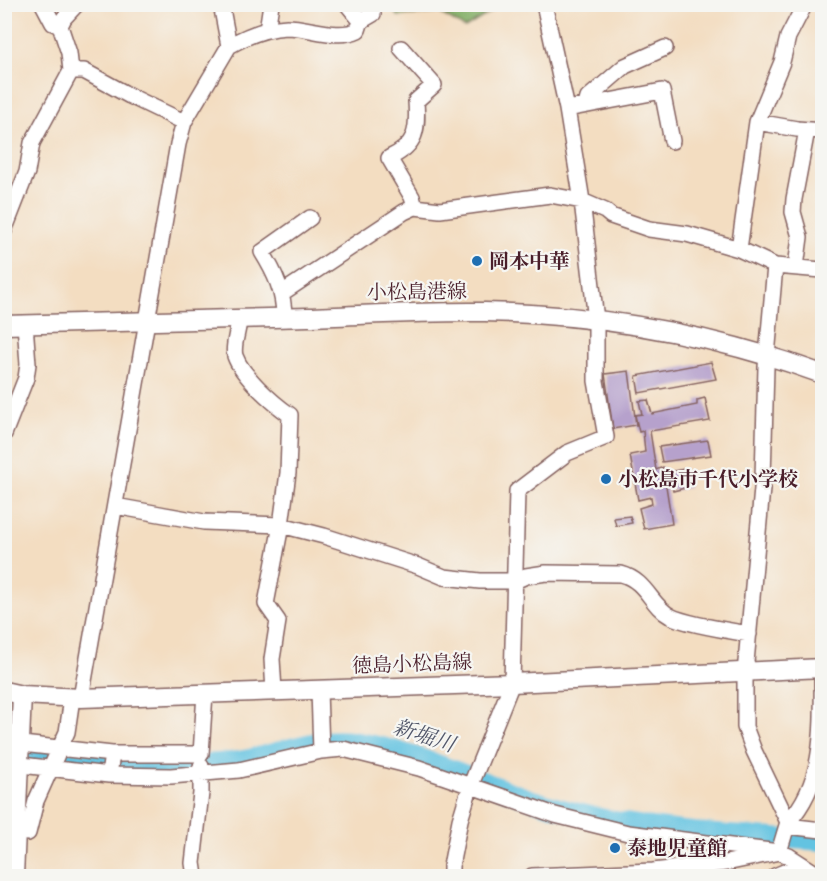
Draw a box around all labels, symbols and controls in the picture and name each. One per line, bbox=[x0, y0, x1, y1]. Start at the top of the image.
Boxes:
place label: 岡本中華 bbox=[489, 248, 569, 275]
marker: 岡本中華 bbox=[470, 254, 484, 268]
street label: 小松島港線 bbox=[367, 278, 467, 306]
place label: 小松島市千代小学校 bbox=[618, 466, 798, 493]
marker: 小松島市千代小学校 bbox=[599, 472, 613, 486]
street label: 徳島小松島線 bbox=[352, 648, 472, 680]
water label: 新堀川 bbox=[390, 712, 460, 760]
place label: 泰地児童館 bbox=[627, 835, 727, 862]
marker: 泰地児童館 bbox=[608, 841, 622, 855]

